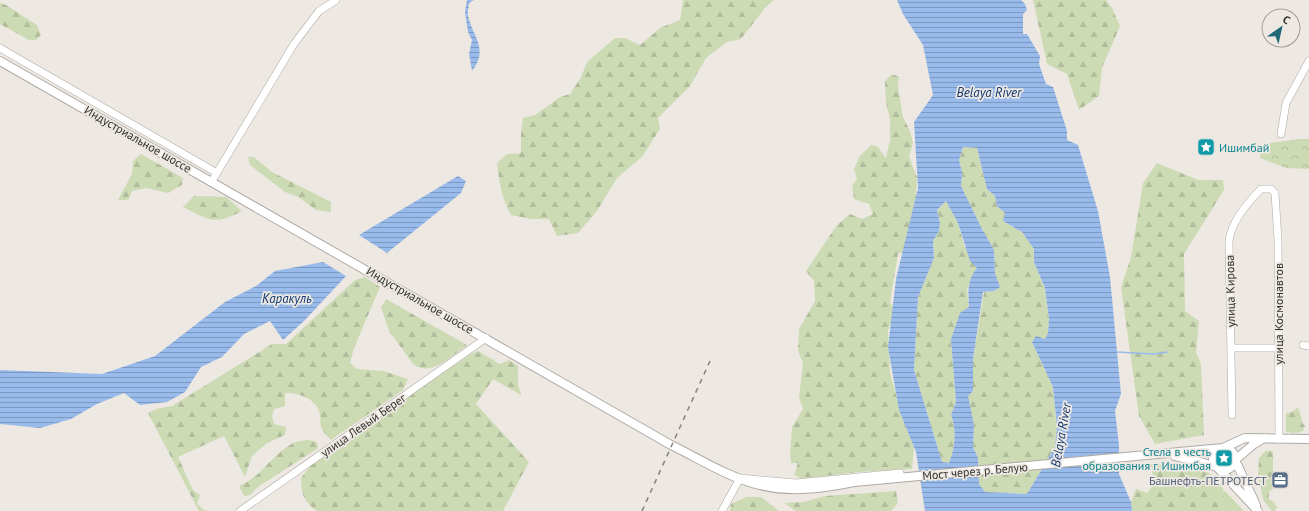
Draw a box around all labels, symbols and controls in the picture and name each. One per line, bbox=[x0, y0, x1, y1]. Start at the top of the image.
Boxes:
north arrow bbox=[1261, 8, 1301, 48]
text: С bbox=[1280, 12, 1293, 27]
water label: Belaya River bbox=[957, 84, 1022, 101]
street label: Индустриальное шоссе bbox=[82, 102, 194, 176]
place icon: Ишимбай bbox=[1196, 137, 1216, 157]
place label: Ишимбай bbox=[1219, 140, 1269, 155]
street label: улица Кирова bbox=[1222, 255, 1238, 327]
street label: Индустриальное шоссе bbox=[364, 263, 476, 337]
street label: улица Космонавтов bbox=[1271, 263, 1286, 365]
water label: Каракуль bbox=[262, 290, 312, 307]
street label: улица Левый Берег bbox=[317, 390, 409, 460]
water label: Belaya River bbox=[1047, 401, 1075, 468]
place label: Стела в честь образования г. Ишимбая bbox=[1082, 444, 1211, 473]
place icon: Стела в честь образования г. Ишимбая bbox=[1214, 448, 1234, 468]
street label: Мост через р. Белую bbox=[922, 459, 1029, 483]
office icon: Башнефть-ПЕТРОТЕСТ bbox=[1270, 470, 1290, 490]
place label: Башнефть-ПЕТРОТЕСТ bbox=[1149, 473, 1267, 488]

